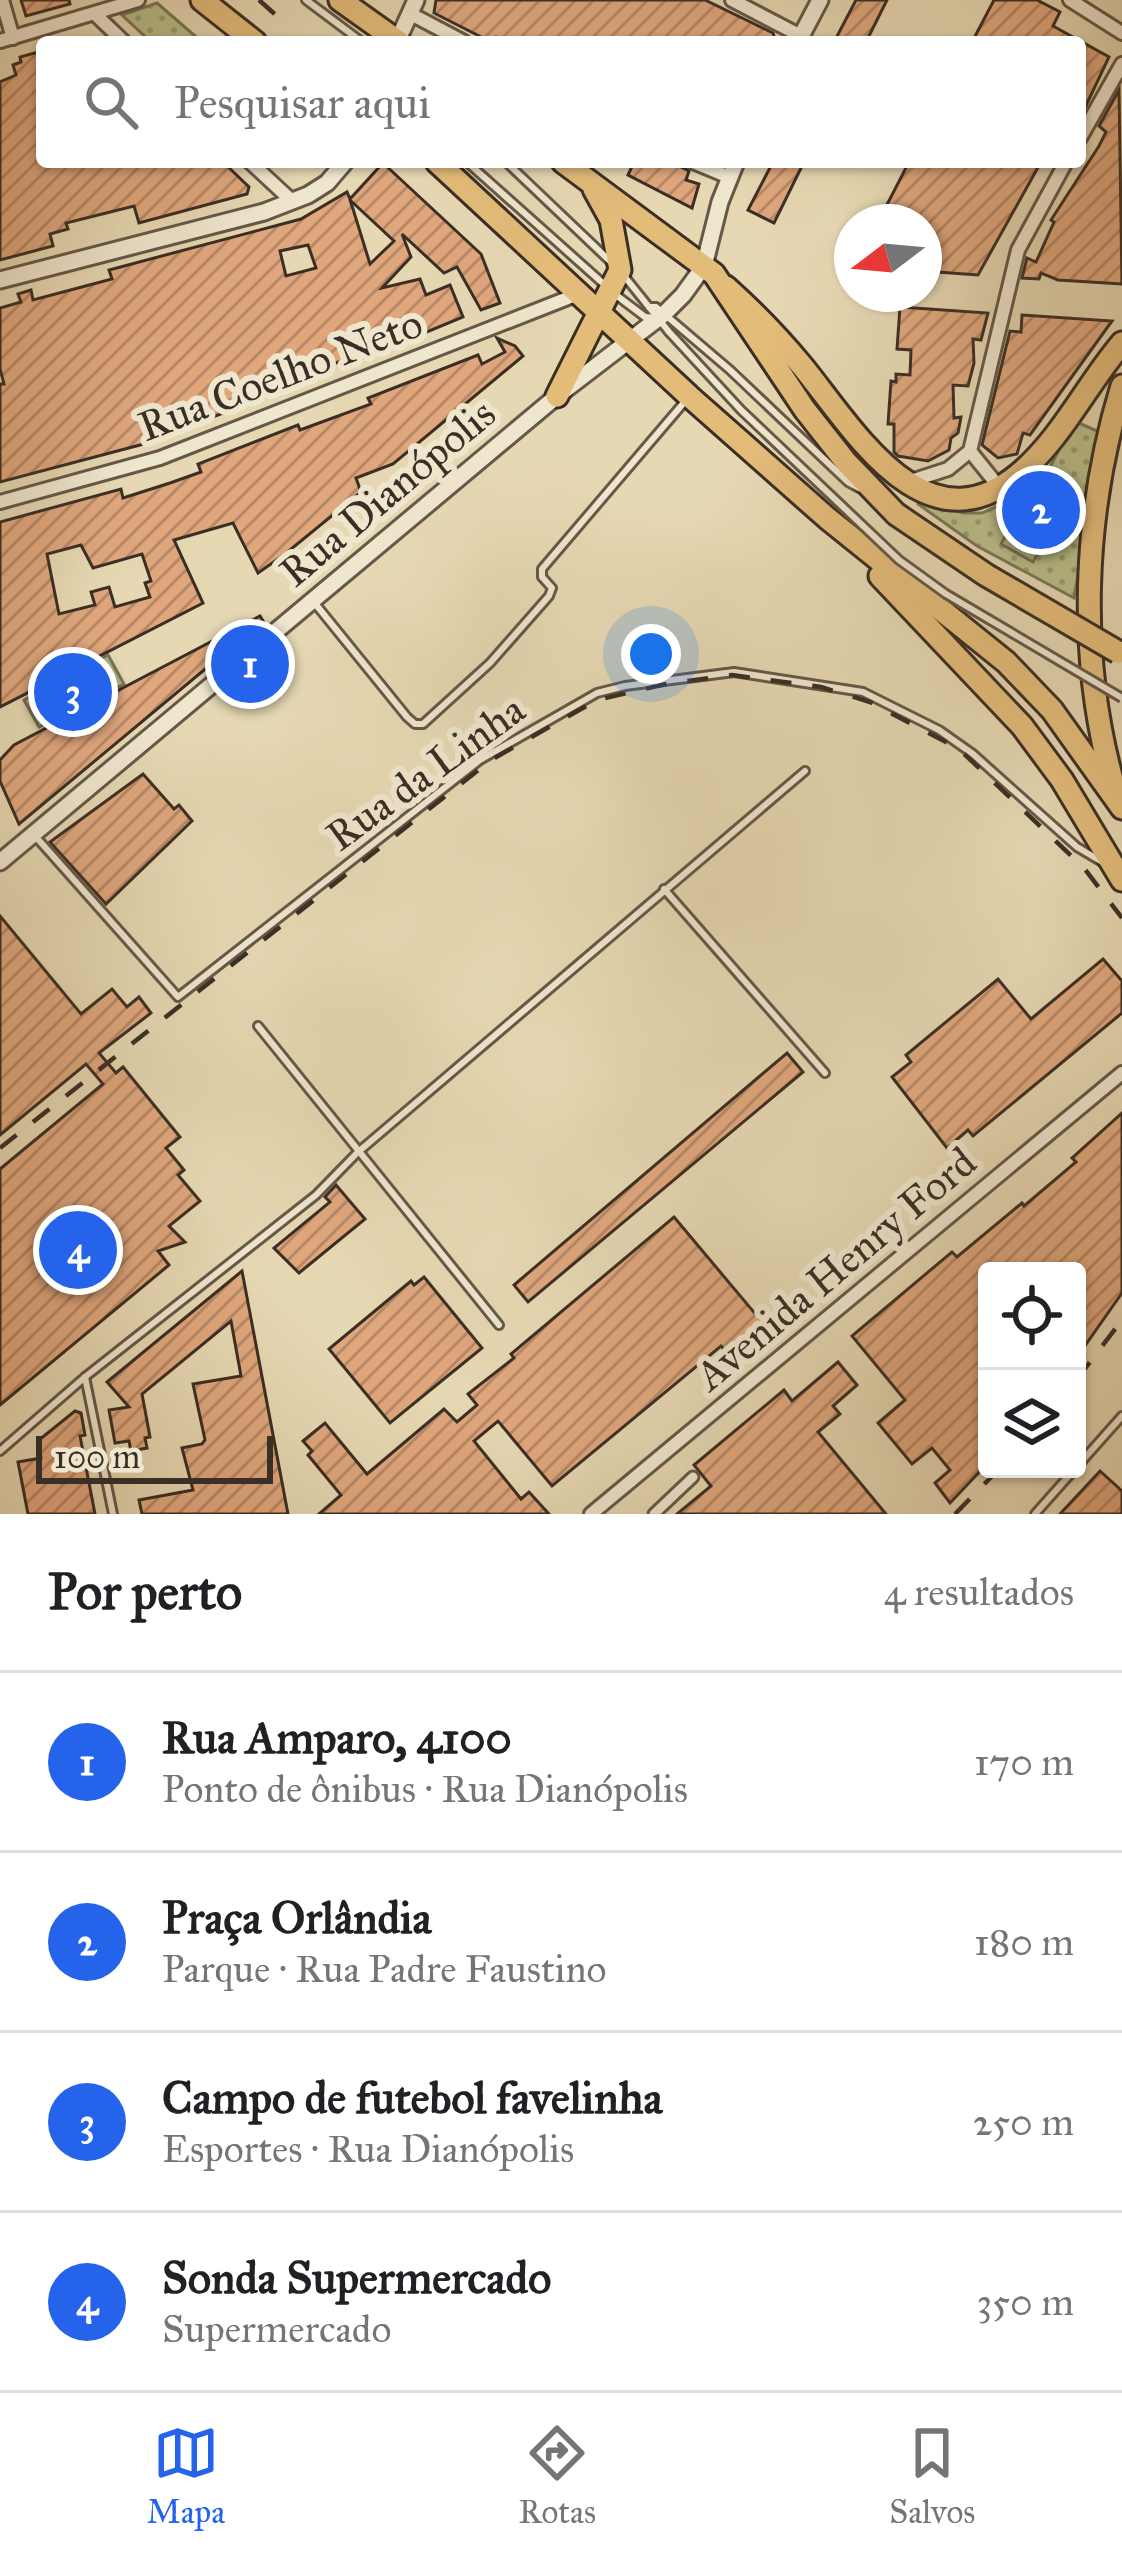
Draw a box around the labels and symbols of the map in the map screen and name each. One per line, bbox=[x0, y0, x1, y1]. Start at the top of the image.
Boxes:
north arrow bbox=[834, 204, 942, 312]
street label: Rua Coelho Neto bbox=[131, 297, 430, 453]
street label: Rua Dianópolis bbox=[269, 388, 506, 598]
pin: 2 bbox=[1002, 465, 1080, 555]
pin: 1 bbox=[211, 619, 289, 709]
your location bbox=[621, 624, 681, 684]
pin: 3 bbox=[34, 647, 112, 737]
street label: Rua da Linha bbox=[316, 683, 535, 862]
street label: Avenida Henry Ford bbox=[683, 1136, 987, 1403]
pin: 4 bbox=[39, 1205, 117, 1295]
scale bar bbox=[36, 1430, 273, 1483]

